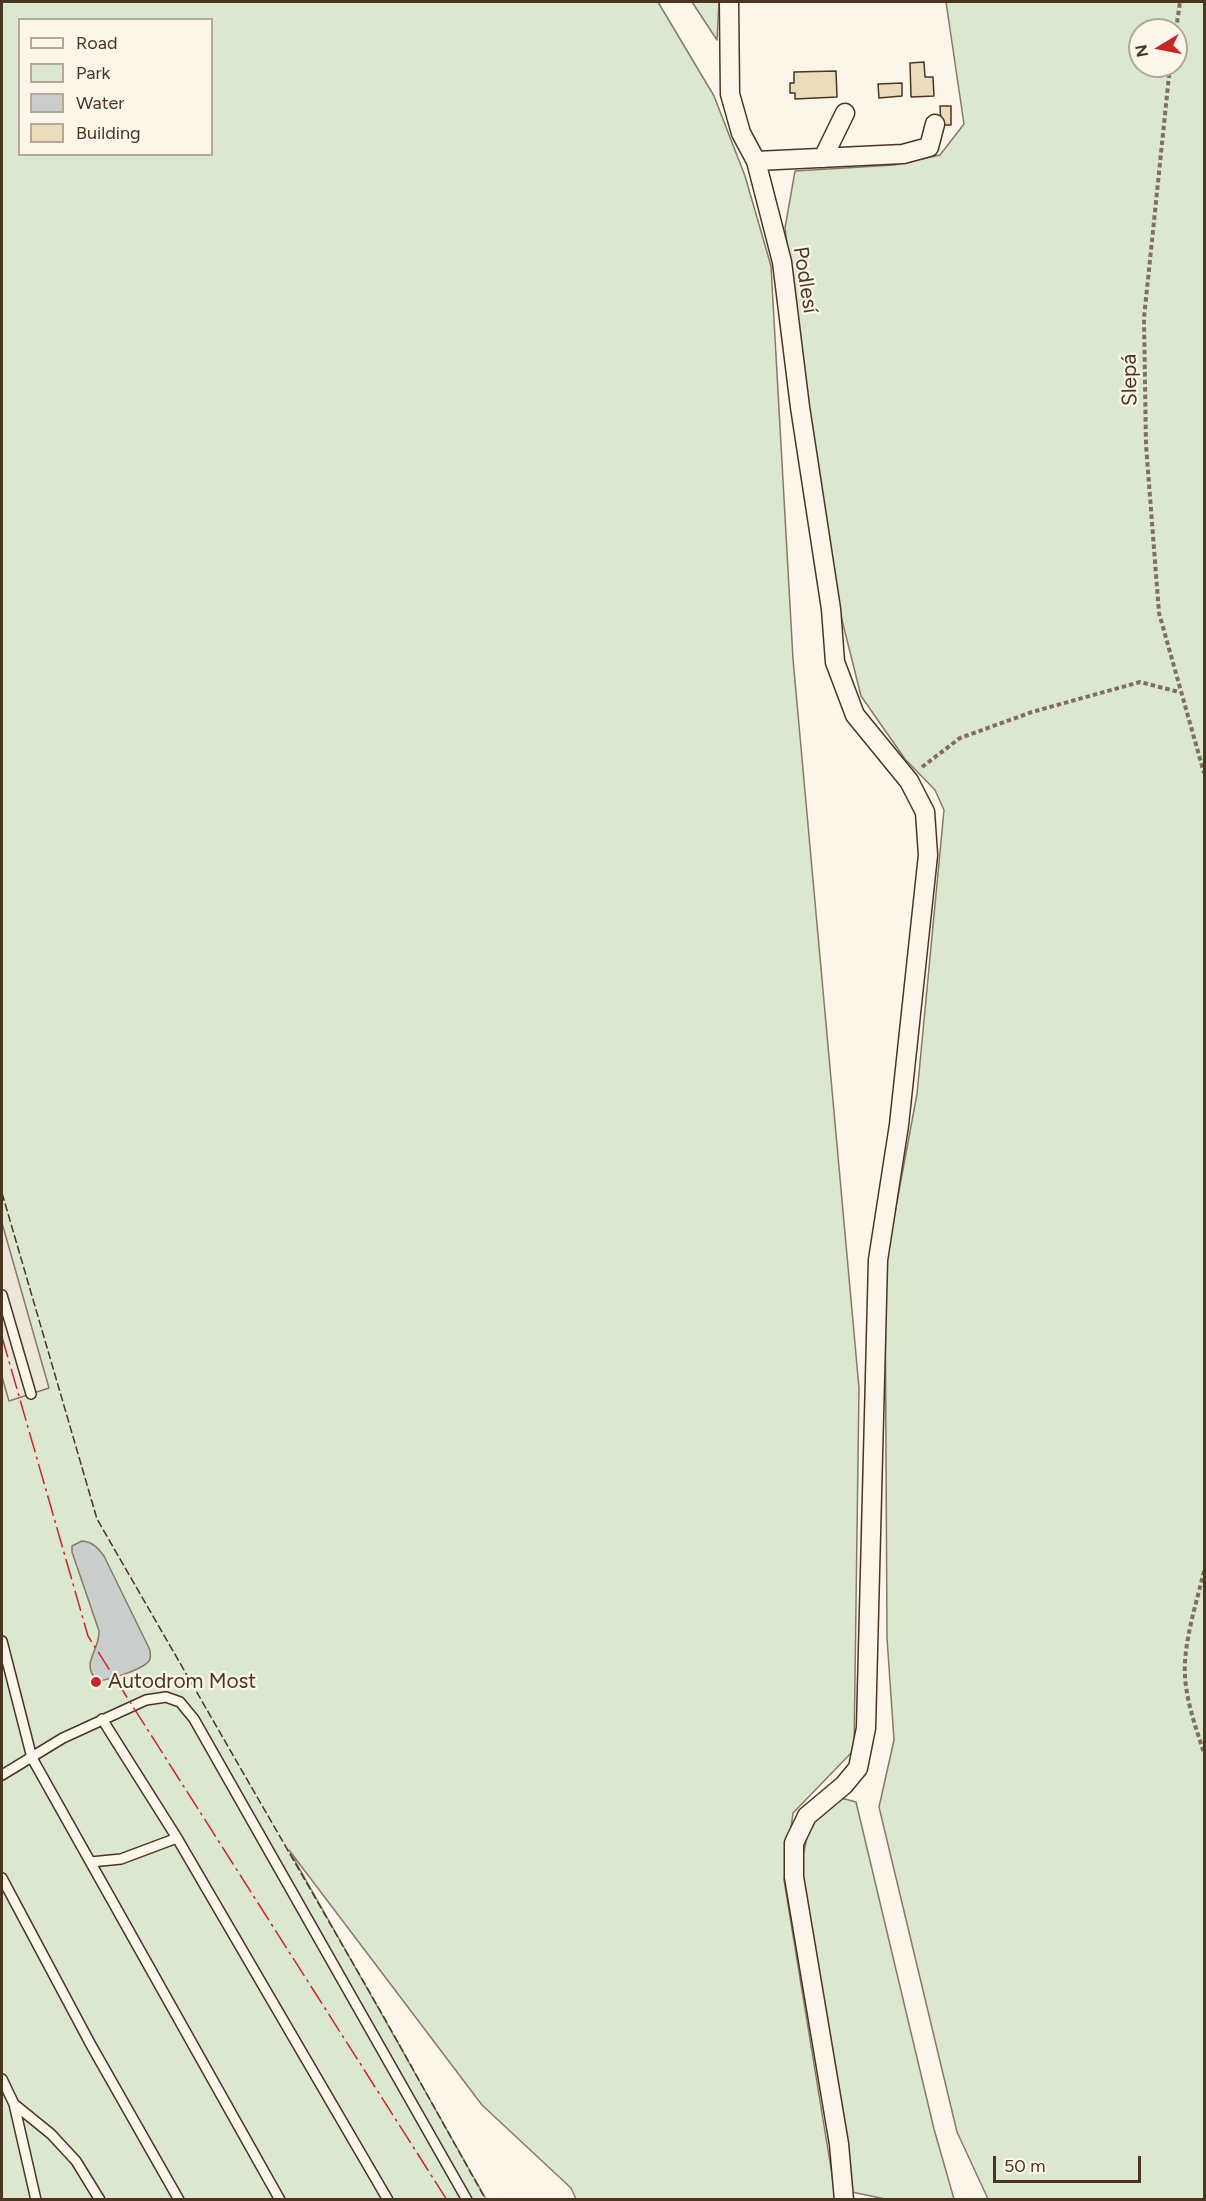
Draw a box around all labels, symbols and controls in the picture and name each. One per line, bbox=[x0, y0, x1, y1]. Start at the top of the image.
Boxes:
legend bbox=[18, 18, 213, 156]
north arrow bbox=[1128, 18, 1188, 78]
text: Road bbox=[76, 32, 117, 54]
text: N bbox=[1131, 43, 1152, 59]
text: Park bbox=[76, 62, 110, 84]
text: Water bbox=[76, 92, 124, 114]
text: Building bbox=[76, 122, 141, 144]
street label: Podlesí bbox=[787, 245, 823, 315]
street label: Slepá bbox=[1117, 354, 1143, 406]
place label: Autodrom Most bbox=[108, 1669, 256, 1695]
marker: Autodrom Most bbox=[89, 1675, 103, 1689]
scale bar bbox=[996, 2144, 1144, 2182]
text: 50 m bbox=[1004, 2155, 1046, 2177]

